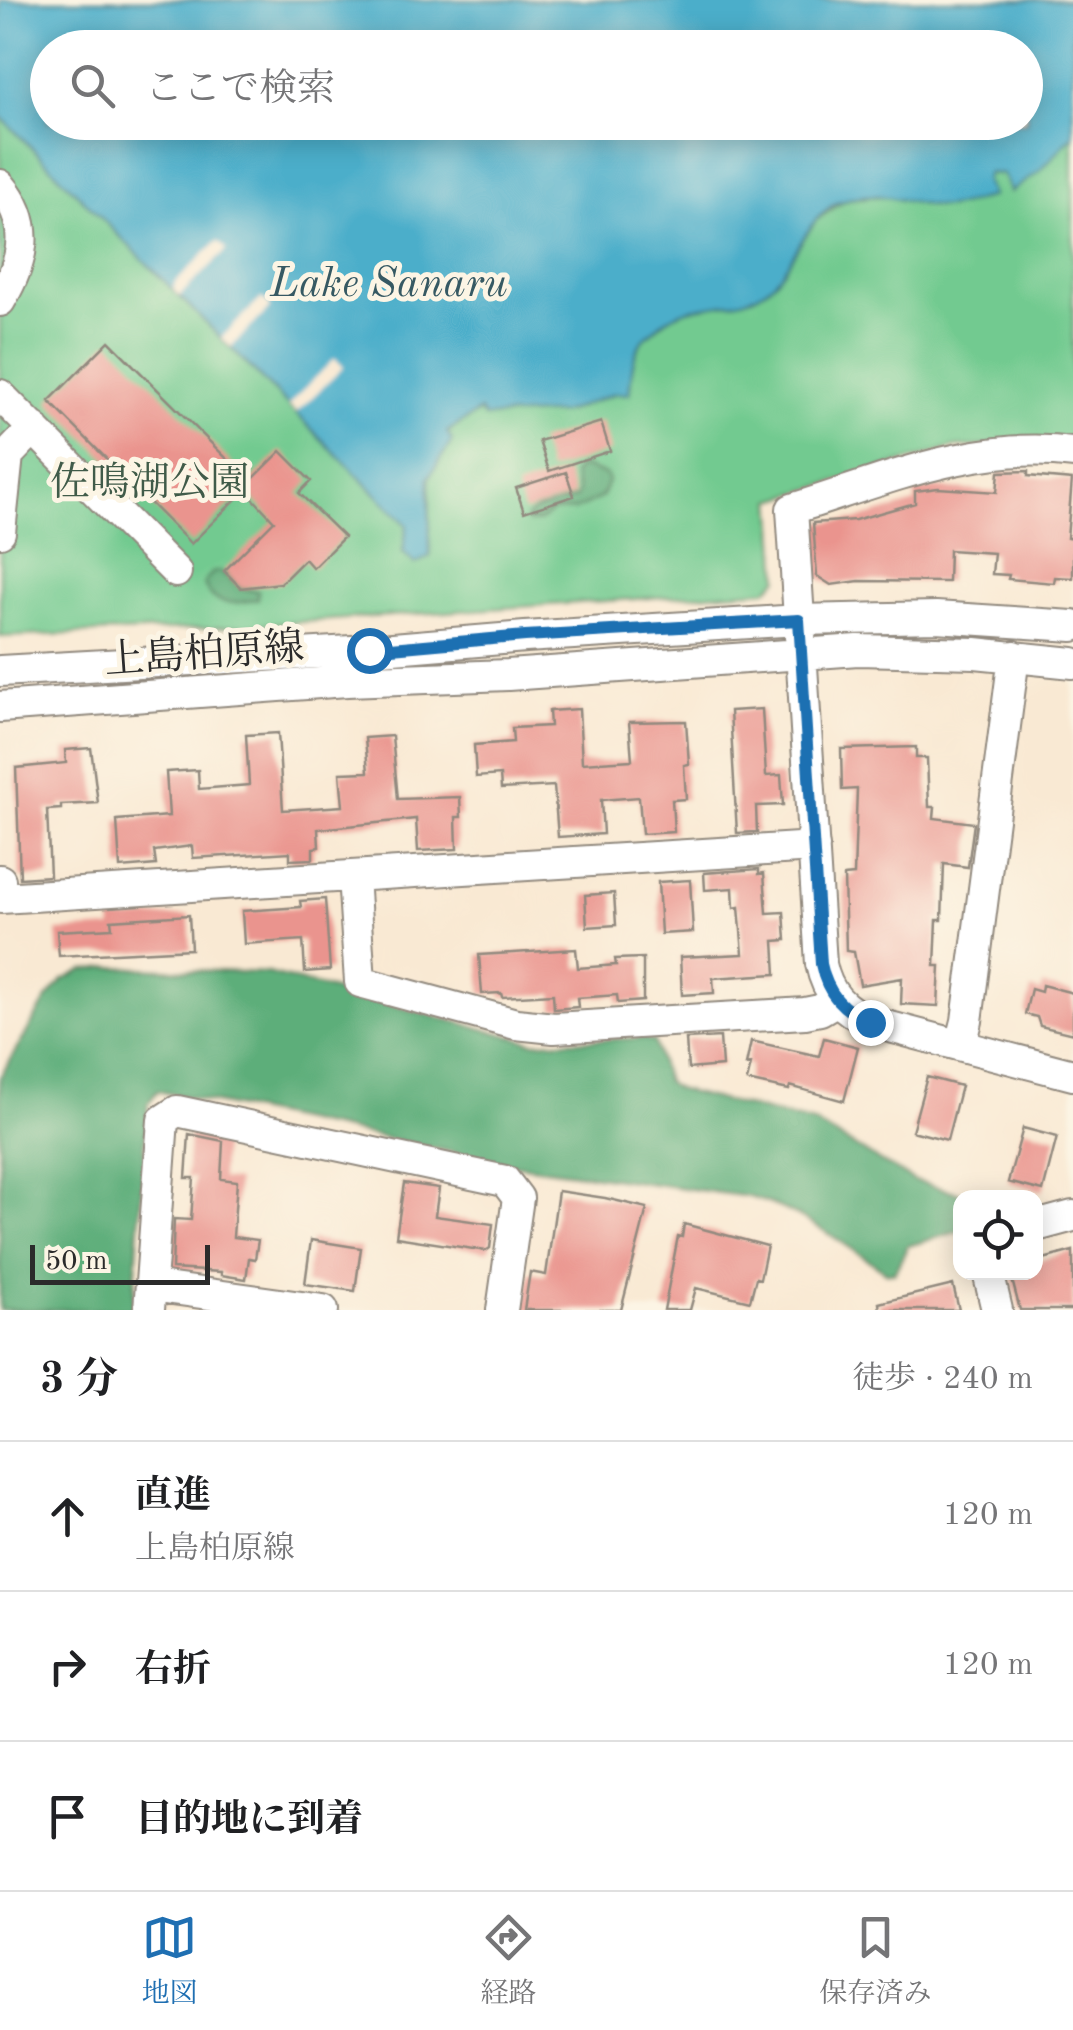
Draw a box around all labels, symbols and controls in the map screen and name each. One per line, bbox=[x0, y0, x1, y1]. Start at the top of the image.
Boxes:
search box bbox=[30, 30, 1043, 140]
icon: search bbox=[65, 58, 120, 113]
text: ここで検索 bbox=[145, 71, 335, 109]
water label: Lake Sanaru bbox=[269, 264, 508, 306]
park label: 佐鳴湖公園 bbox=[50, 461, 250, 505]
street label: 上島柏原線 bbox=[103, 625, 305, 683]
route start bbox=[347, 628, 393, 674]
route end bbox=[848, 1000, 894, 1046]
map controls bbox=[953, 1190, 1043, 1280]
button: locate bbox=[953, 1190, 1043, 1280]
scale bar bbox=[30, 1240, 210, 1284]
text: 50 m bbox=[45, 1248, 108, 1276]
text: 3 分 bbox=[40, 1360, 118, 1402]
text: 徒歩 · 240 m bbox=[852, 1364, 1033, 1396]
text: 直進 bbox=[135, 1478, 211, 1516]
icon: ahead bbox=[40, 1489, 95, 1544]
text: 120 m bbox=[943, 1500, 1033, 1532]
text: 上島柏原線 bbox=[135, 1534, 295, 1566]
icon: right bbox=[40, 1639, 95, 1694]
text: 120 m bbox=[943, 1650, 1033, 1682]
text: 右折 bbox=[135, 1652, 211, 1690]
icon: arrive bbox=[40, 1789, 95, 1844]
text: 目的地に到着 bbox=[135, 1802, 363, 1840]
tab: 地図 bbox=[141, 1910, 198, 2013]
tab: 経路 bbox=[480, 1910, 537, 2013]
tab: 保存済み bbox=[819, 1910, 932, 2013]

